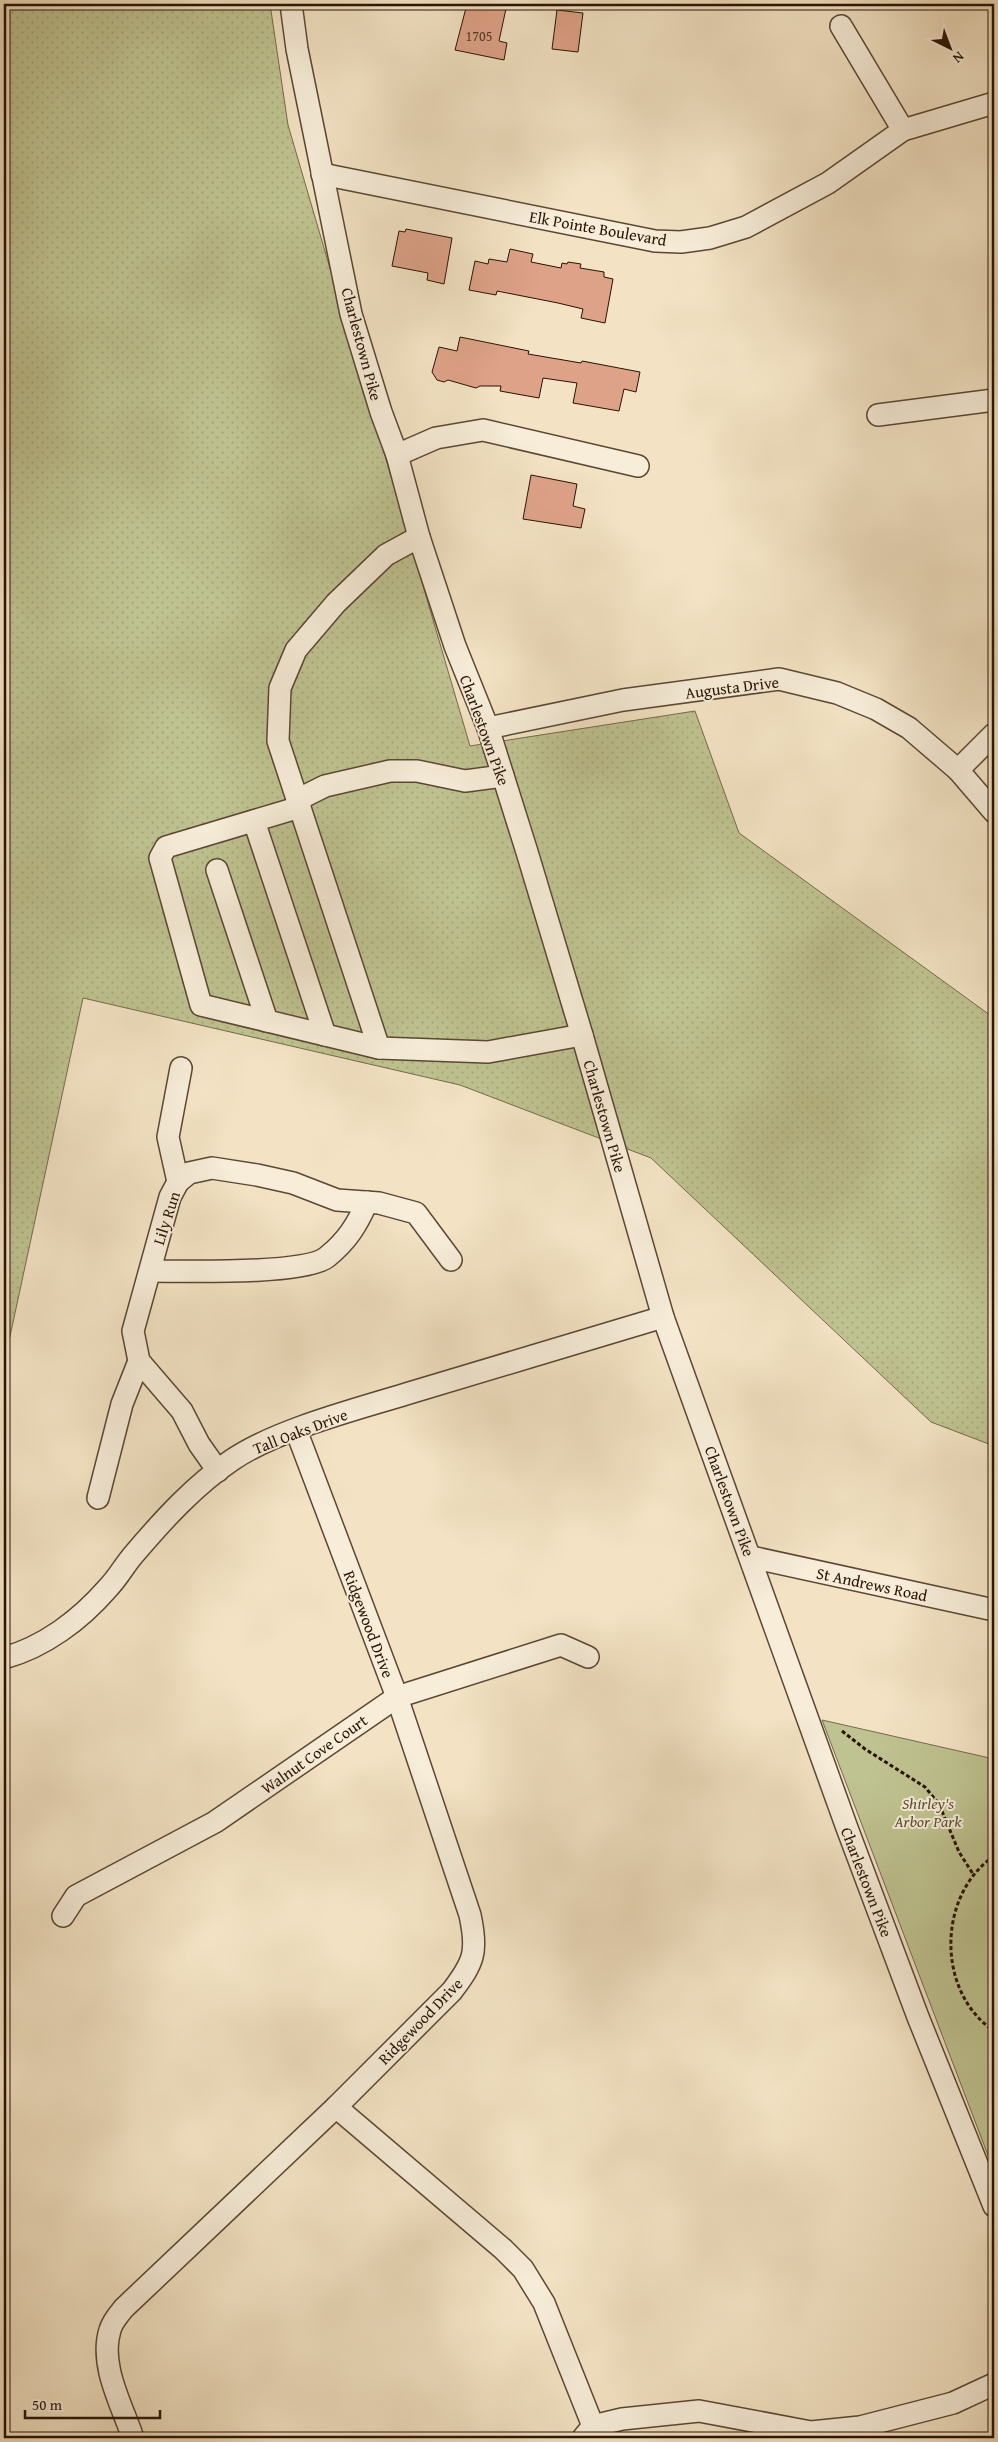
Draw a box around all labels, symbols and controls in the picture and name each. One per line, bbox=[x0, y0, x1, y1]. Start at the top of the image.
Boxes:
north arrow bbox=[926, 22, 976, 72]
house number: 1705 bbox=[466, 26, 492, 46]
text: N bbox=[948, 47, 969, 69]
street label: Elk Pointe Boulevard bbox=[527, 204, 669, 252]
street label: Charlestown Pike bbox=[335, 285, 389, 403]
street label: Augusta Drive bbox=[684, 669, 780, 705]
street label: Charlestown Pike bbox=[454, 671, 516, 789]
street label: Charlestown Pike bbox=[577, 1057, 633, 1175]
street label: Lily Run bbox=[146, 1188, 186, 1248]
street label: Tall Oaks Drive bbox=[249, 1402, 351, 1460]
street label: Charlestown Pike bbox=[699, 1442, 761, 1560]
street label: St Andrews Road bbox=[814, 1561, 930, 1608]
street label: Ridgewood Drive bbox=[338, 1567, 400, 1681]
street label: Walnut Cove Court bbox=[256, 1708, 372, 1800]
park label: Shirley's Arbor Park bbox=[893, 1791, 962, 1833]
street label: Charlestown Pike bbox=[835, 1824, 899, 1940]
street label: Ridgewood Drive bbox=[372, 1972, 468, 2070]
scale bar bbox=[25, 2387, 160, 2419]
text: 50 m bbox=[32, 2394, 63, 2415]

